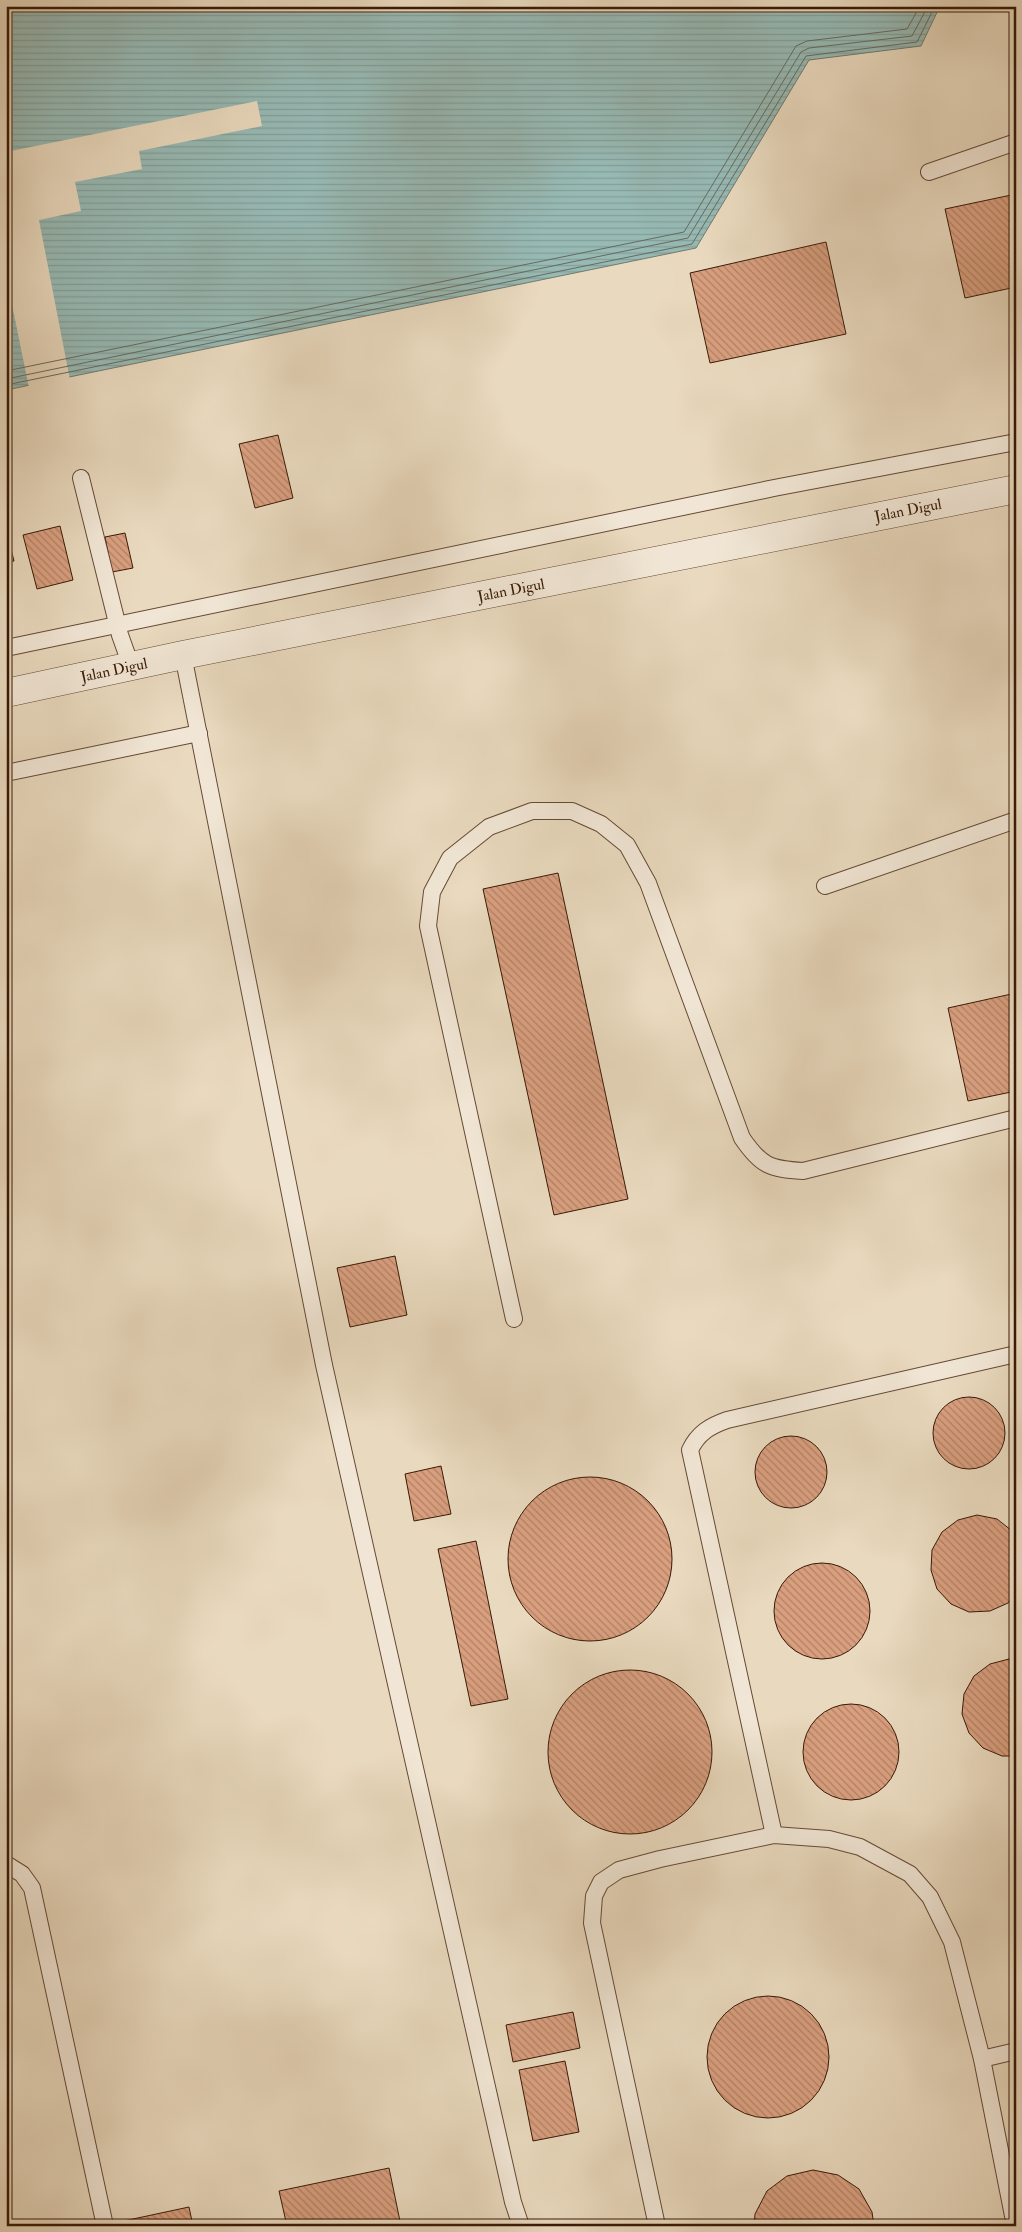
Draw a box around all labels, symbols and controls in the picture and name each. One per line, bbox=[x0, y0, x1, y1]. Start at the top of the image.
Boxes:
street label: Jalan Digul bbox=[872, 495, 944, 527]
street label: Jalan Digul bbox=[475, 575, 547, 607]
street label: Jalan Digul bbox=[78, 654, 150, 688]

